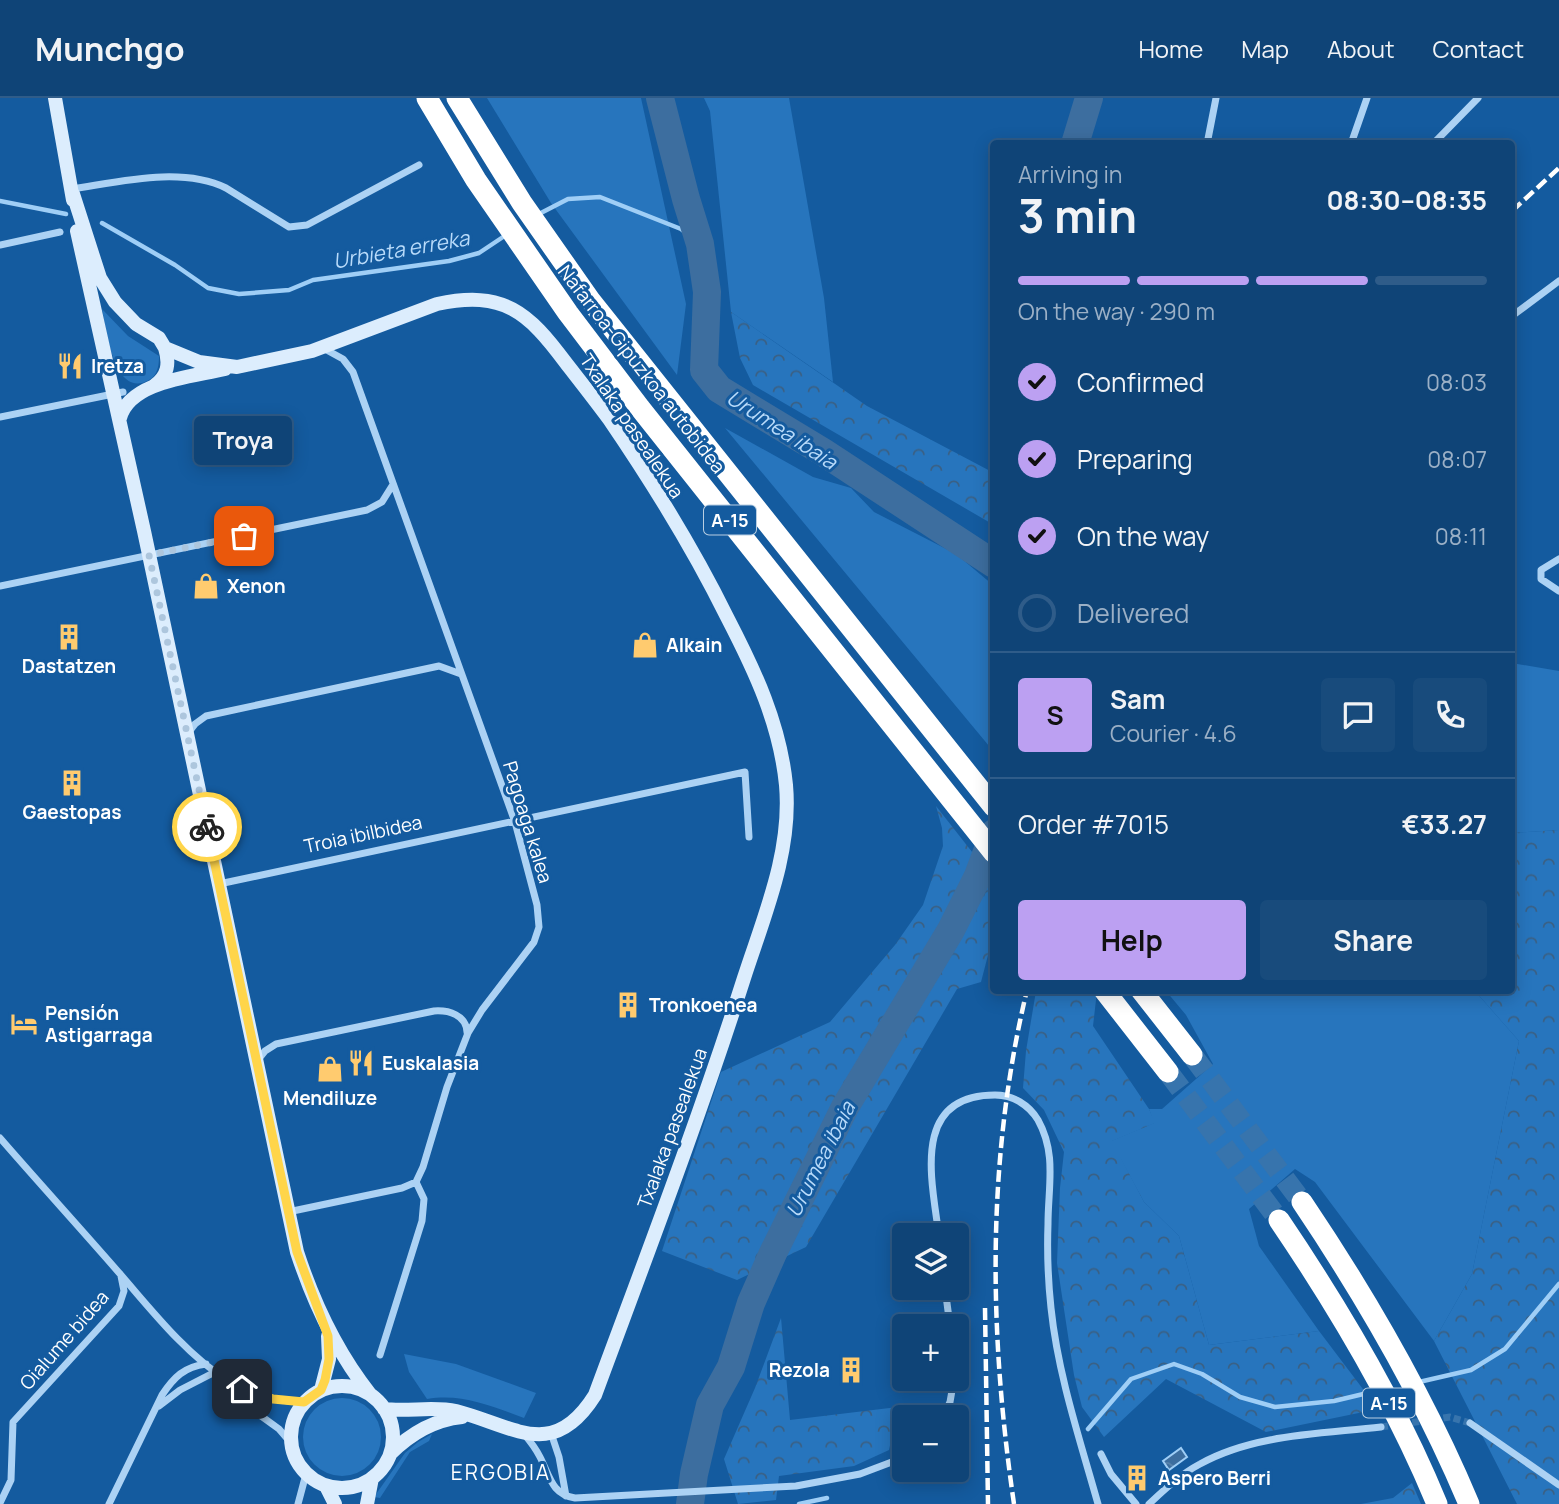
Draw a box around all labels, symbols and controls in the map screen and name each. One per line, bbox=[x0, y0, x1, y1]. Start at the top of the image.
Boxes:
text: Munchgo bbox=[35, 26, 185, 71]
text: Home bbox=[1138, 32, 1203, 65]
text: Map bbox=[1241, 32, 1289, 65]
text: About bbox=[1327, 32, 1395, 65]
text: Contact bbox=[1433, 32, 1524, 65]
text: Arriving in bbox=[1018, 158, 1123, 190]
text: 08:30–08:35 bbox=[1327, 182, 1487, 218]
text: 3 min bbox=[1018, 184, 1137, 247]
water label: Urbieta erreka bbox=[331, 223, 473, 275]
street label: Nafarroa-Gipuzkoa autobidea bbox=[552, 259, 732, 479]
text: On the way · 290 m bbox=[1018, 295, 1215, 327]
street label: Txalaka pasealekua bbox=[574, 349, 690, 503]
restaurant icon: Iretza bbox=[55, 351, 85, 381]
place label: Iretza bbox=[91, 353, 144, 379]
icon: check bbox=[1018, 363, 1056, 401]
text: Confirmed bbox=[1077, 364, 1204, 400]
text: 08:03 bbox=[1426, 366, 1487, 398]
water label: Urumea ibaia bbox=[722, 383, 844, 476]
callout: Troya bbox=[195, 417, 293, 466]
text: Troya bbox=[212, 424, 274, 456]
icon: check bbox=[1018, 440, 1056, 478]
text: Preparing bbox=[1077, 441, 1193, 477]
text: 08:07 bbox=[1427, 443, 1487, 475]
pin bbox=[214, 506, 274, 566]
road number: A-15 bbox=[704, 506, 756, 534]
icon: bag bbox=[225, 517, 263, 555]
icon: check bbox=[1018, 517, 1056, 555]
text: On the way bbox=[1077, 518, 1209, 554]
text: 08:11 bbox=[1435, 520, 1487, 552]
shop icon: Xenon bbox=[191, 571, 221, 601]
place label: Xenon bbox=[227, 573, 286, 599]
text: Delivered bbox=[1077, 595, 1189, 631]
building icon: Dastatzen bbox=[54, 622, 84, 652]
shop icon: Alkain bbox=[630, 630, 660, 660]
place label: Alkain bbox=[666, 632, 722, 658]
place label: Dastatzen bbox=[22, 653, 116, 679]
button: chat bbox=[1321, 678, 1395, 752]
button: phone bbox=[1413, 678, 1487, 752]
text: Sam bbox=[1110, 681, 1165, 717]
text: S bbox=[1046, 697, 1064, 733]
text: Courier · 4.6 bbox=[1110, 717, 1237, 749]
street label: Pagoaga kalea bbox=[497, 758, 559, 886]
building icon: Gaestopas bbox=[57, 768, 87, 798]
courier bbox=[172, 792, 242, 862]
place label: Gaestopas bbox=[23, 799, 121, 825]
text: Order #7015 bbox=[1018, 806, 1169, 842]
text: €33.27 bbox=[1402, 806, 1487, 842]
icon: bike bbox=[188, 808, 226, 846]
street label: Troia ibilbidea bbox=[302, 809, 424, 859]
button: Help bbox=[1018, 900, 1246, 980]
button: Share bbox=[1260, 900, 1487, 980]
building icon: Tronkoenea bbox=[613, 990, 643, 1020]
place label: Tronkoenea bbox=[649, 992, 757, 1018]
place label: Pensión Astigarraga bbox=[45, 1000, 153, 1048]
hotel icon: Pensión Astigarraga bbox=[9, 1009, 39, 1039]
street label: Txalaka pasealekua bbox=[631, 1044, 713, 1212]
restaurant icon: Euskalasia bbox=[346, 1048, 376, 1078]
place label: Euskalasia bbox=[382, 1050, 479, 1076]
shop icon: Mendiluze bbox=[315, 1054, 345, 1084]
place label: Mendiluze bbox=[283, 1085, 377, 1111]
water label: Urumea ibaia bbox=[779, 1095, 862, 1222]
map controls bbox=[892, 1223, 969, 1482]
button: layers bbox=[892, 1223, 969, 1300]
street label: Oialume bidea bbox=[14, 1285, 114, 1395]
button: + bbox=[892, 1314, 969, 1391]
building icon: Rezola bbox=[836, 1355, 866, 1385]
place label: Rezola bbox=[769, 1357, 830, 1383]
pin bbox=[212, 1359, 272, 1419]
icon: home bbox=[223, 1370, 261, 1408]
road number: A-15 bbox=[1363, 1388, 1415, 1418]
button: − bbox=[892, 1405, 969, 1482]
district label: ERGOBIA bbox=[451, 1458, 551, 1486]
building icon: Aspero Berri bbox=[1122, 1463, 1152, 1493]
place label: Aspero Berri bbox=[1158, 1465, 1271, 1491]

